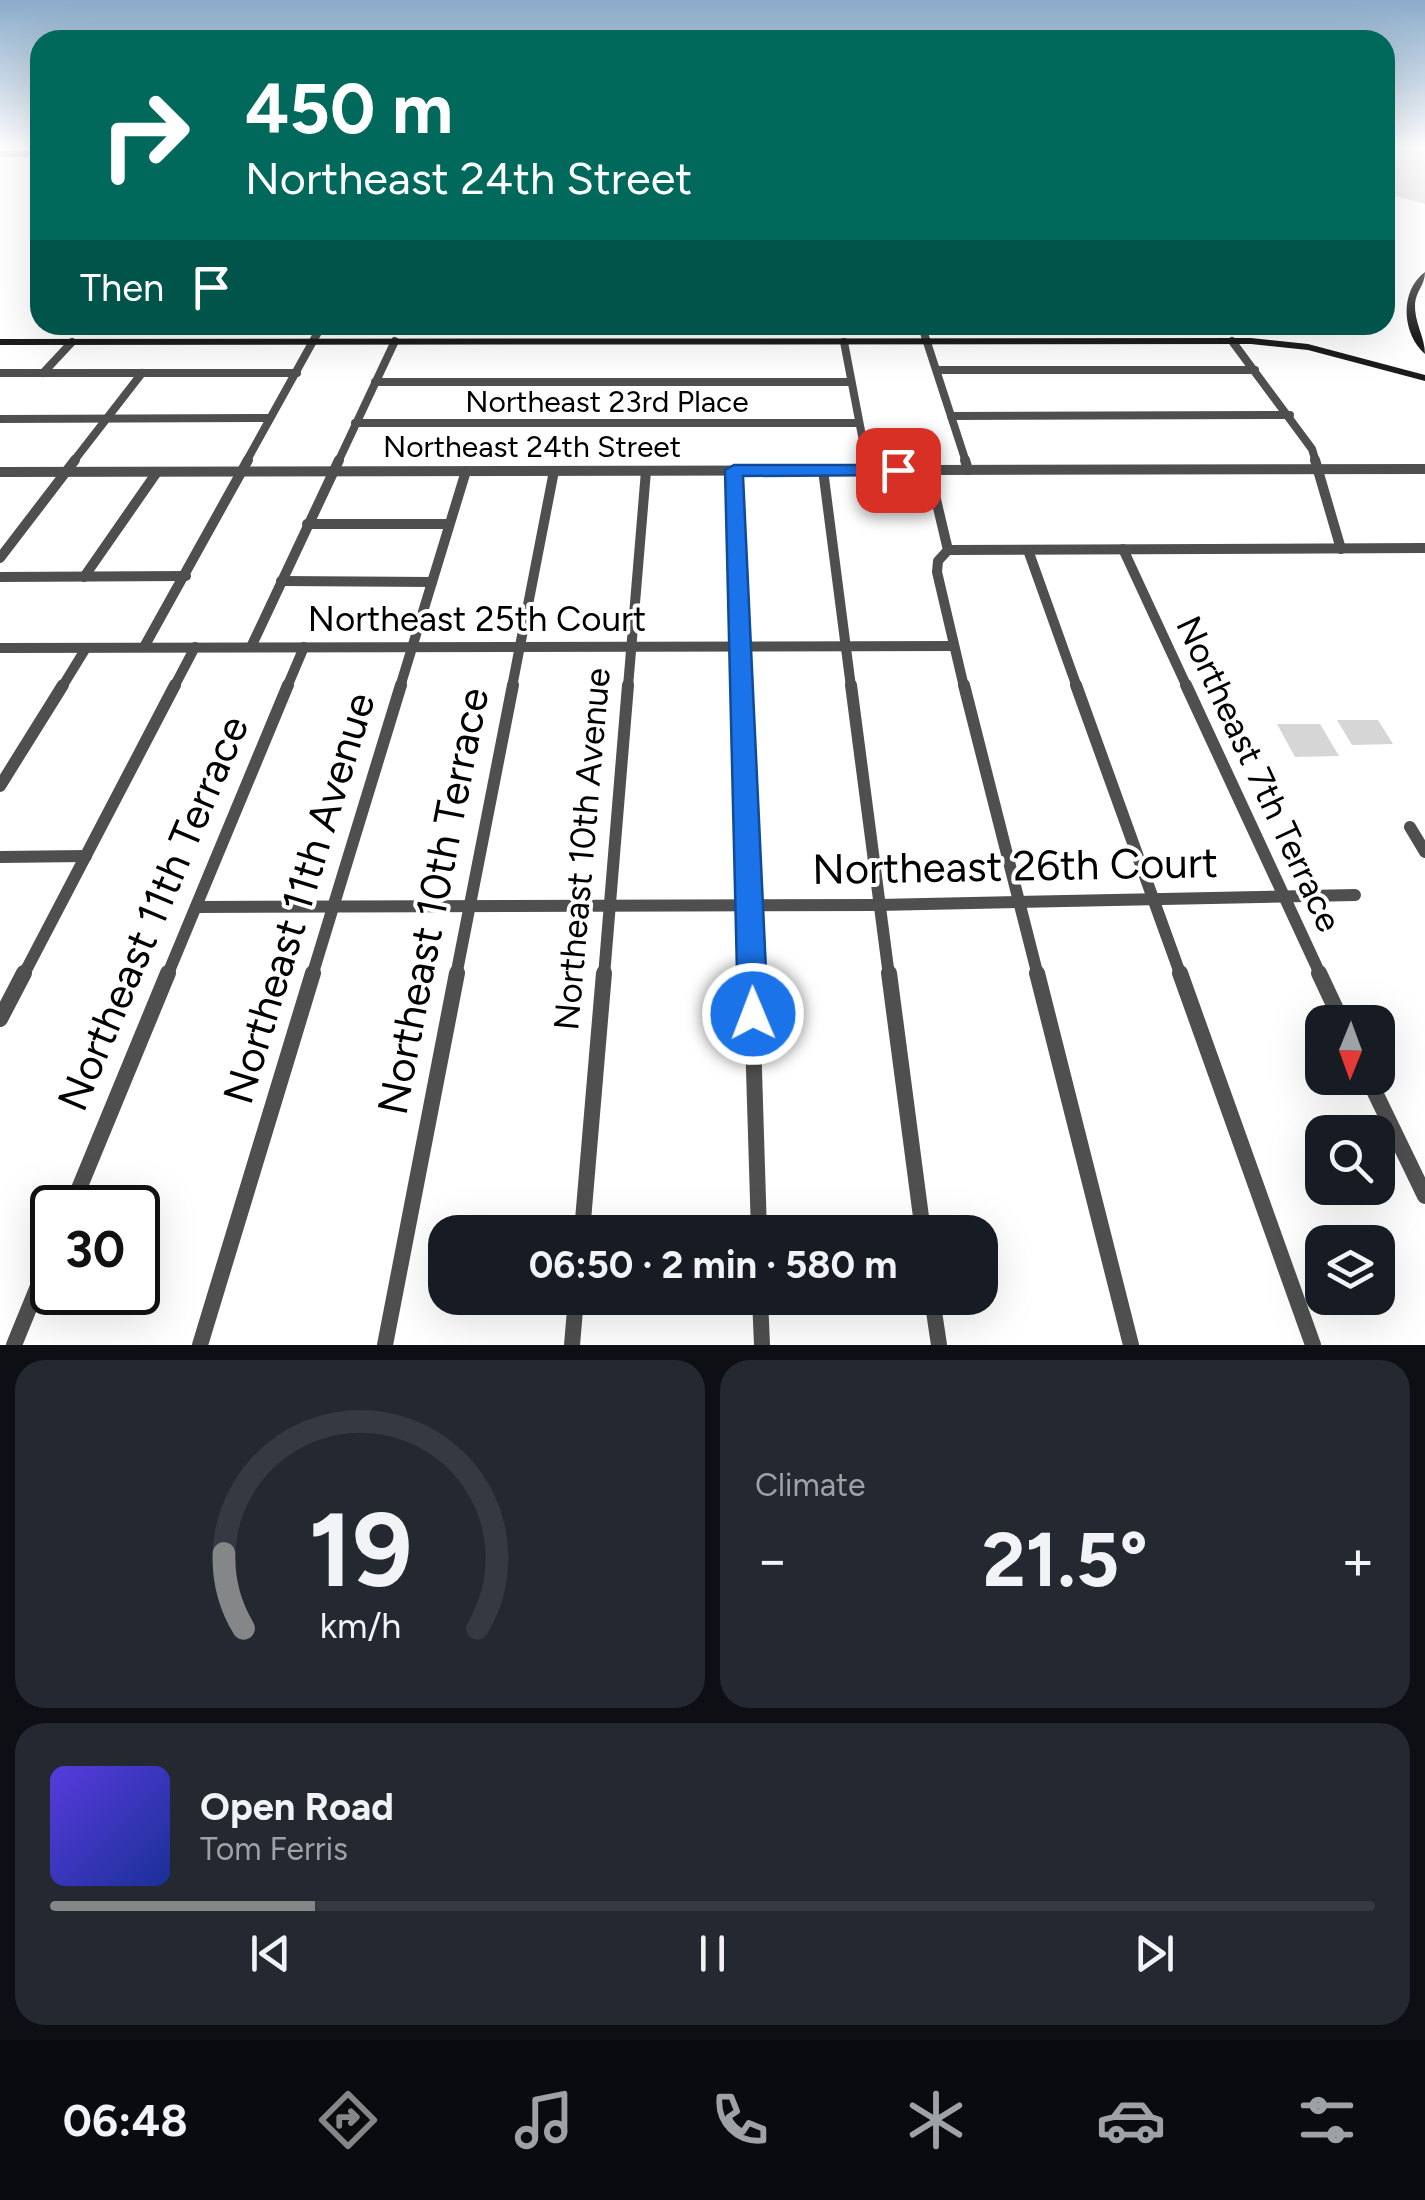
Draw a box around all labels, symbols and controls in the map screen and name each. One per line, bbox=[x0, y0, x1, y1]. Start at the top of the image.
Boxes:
text: 450 m bbox=[245, 66, 453, 151]
icon: right bbox=[80, 70, 210, 200]
text: Northeast 24th Street bbox=[245, 151, 692, 205]
icon: arrive bbox=[184, 260, 239, 315]
text: Then bbox=[80, 265, 164, 311]
street label: Northeast 23rd Place bbox=[465, 383, 749, 420]
street label: Northeast 24th Street bbox=[383, 428, 681, 465]
pin bbox=[856, 428, 941, 513]
icon: arrive bbox=[871, 443, 926, 498]
street label: Northeast 25th Court bbox=[308, 598, 646, 640]
street label: Northeast 7th Terrace bbox=[1167, 610, 1351, 938]
street label: Northeast 10th Avenue bbox=[545, 666, 619, 1032]
street label: Northeast 10th Terrace bbox=[367, 683, 499, 1119]
street label: Northeast 11th Avenue bbox=[212, 686, 386, 1110]
street label: Northeast 11th Terrace bbox=[47, 708, 259, 1118]
street label: Northeast 26th Court bbox=[812, 837, 1218, 895]
position arrow bbox=[701, 962, 805, 1066]
north arrow bbox=[1305, 1005, 1395, 1095]
map controls bbox=[1305, 1005, 1395, 1315]
button: search bbox=[1305, 1115, 1395, 1205]
speed limit sign: 30 bbox=[30, 1185, 160, 1315]
button: layers bbox=[1305, 1225, 1395, 1315]
text: 06:50 · 2 min · 580 m bbox=[529, 1242, 897, 1288]
text: Climate bbox=[755, 1466, 866, 1504]
text: 19 bbox=[308, 1487, 412, 1612]
text: 21.5° bbox=[982, 1515, 1148, 1605]
text: − bbox=[755, 1527, 789, 1593]
text: + bbox=[1341, 1527, 1375, 1593]
text: km/h bbox=[319, 1604, 401, 1647]
text: Open Road bbox=[200, 1784, 394, 1830]
text: Tom Ferris bbox=[200, 1830, 348, 1868]
icon: previous bbox=[243, 1926, 298, 1981]
icon: pause bbox=[685, 1926, 740, 1981]
icon: next bbox=[1127, 1926, 1182, 1981]
icon: directions bbox=[313, 2085, 383, 2155]
icon: music bbox=[509, 2085, 579, 2155]
icon: phone bbox=[705, 2085, 775, 2155]
icon: climate bbox=[901, 2085, 971, 2155]
icon: car bbox=[1096, 2085, 1166, 2155]
icon: filters bbox=[1292, 2085, 1362, 2155]
text: 06:48 bbox=[63, 2093, 188, 2147]

